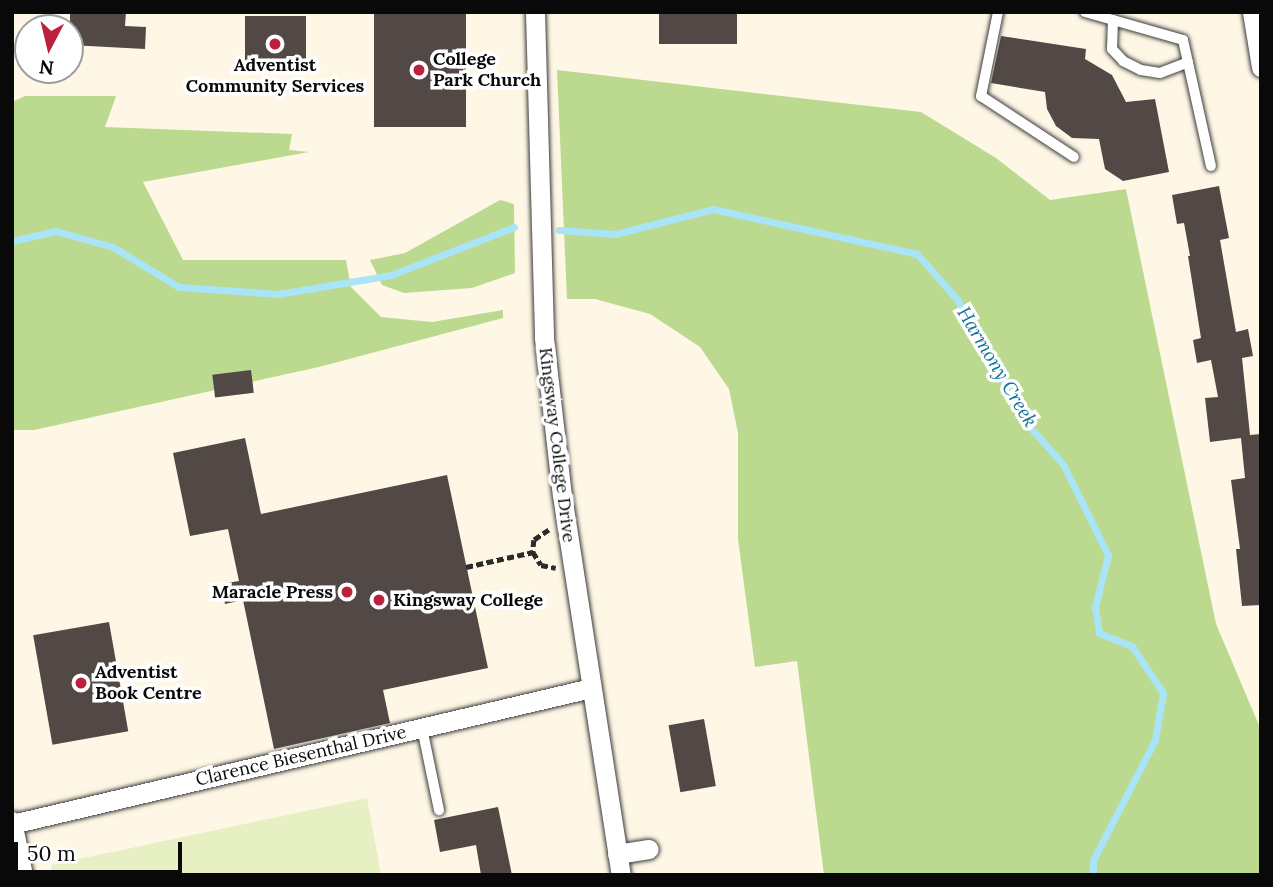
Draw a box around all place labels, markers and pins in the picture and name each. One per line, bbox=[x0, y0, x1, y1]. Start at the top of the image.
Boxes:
marker: Adventist Community Services bbox=[267, 36, 283, 52]
place label: College Park Church bbox=[433, 49, 541, 92]
place label: Adventist Community Services bbox=[186, 55, 364, 98]
marker: College Park Church bbox=[411, 62, 427, 78]
place label: Maracle Press bbox=[212, 581, 333, 603]
marker: Maracle Press bbox=[339, 584, 355, 600]
place label: Kingsway College bbox=[393, 589, 543, 611]
marker: Kingsway College bbox=[371, 592, 387, 608]
place label: Adventist Book Centre bbox=[95, 662, 202, 704]
marker: Adventist Book Centre bbox=[73, 675, 89, 691]

